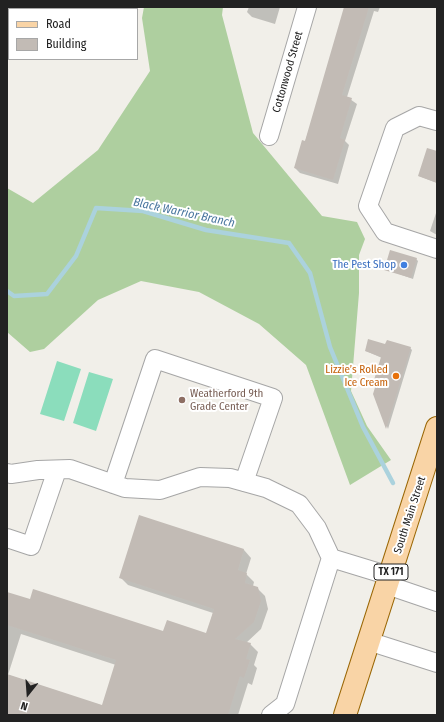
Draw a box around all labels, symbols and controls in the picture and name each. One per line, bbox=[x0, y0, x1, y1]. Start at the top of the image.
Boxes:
legend bbox=[8, 8, 138, 60]
text: Road bbox=[46, 17, 71, 31]
street label: Cottonwood Street bbox=[270, 30, 306, 114]
text: Building bbox=[46, 37, 86, 51]
water label: Black Warrior Branch bbox=[132, 195, 236, 231]
place label: The Pest Shop bbox=[332, 258, 396, 272]
marker: The Pest Shop bbox=[399, 260, 409, 270]
place label: Lizzie’s Rolled Ice Cream bbox=[325, 363, 388, 389]
marker: Lizzie’s Rolled Ice Cream bbox=[391, 371, 401, 381]
place label: Weatherford 9th Grade Center bbox=[190, 387, 263, 413]
marker: Weatherford 9th Grade Center bbox=[177, 395, 187, 405]
street label: South Main Street bbox=[391, 475, 429, 555]
road number: TX 171 bbox=[374, 564, 408, 580]
north arrow bbox=[8, 674, 48, 714]
text: N bbox=[19, 699, 29, 713]

